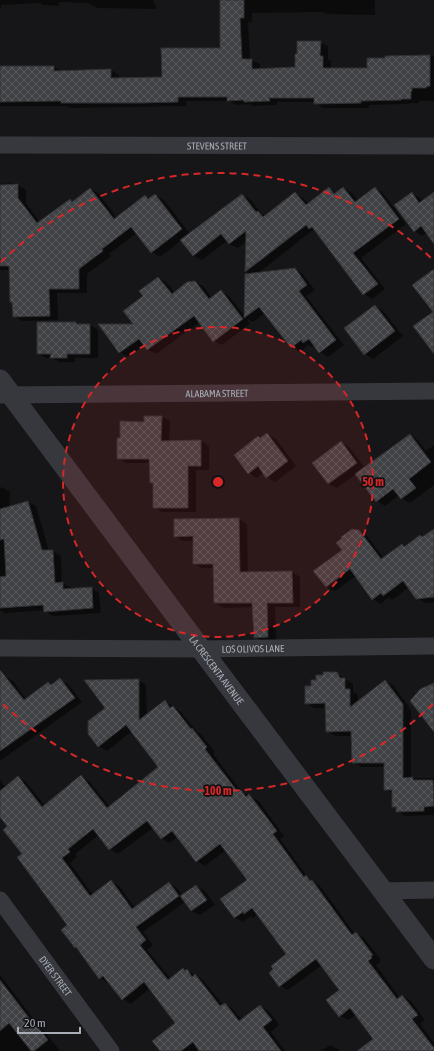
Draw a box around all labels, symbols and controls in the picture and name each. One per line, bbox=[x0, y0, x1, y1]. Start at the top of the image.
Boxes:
street label: STEVENS STREET bbox=[187, 140, 248, 151]
street label: ALABAMA STREET bbox=[186, 387, 249, 399]
centre of rings bbox=[211, 475, 225, 489]
text: 50 m bbox=[362, 475, 384, 489]
street label: LA CRESCENTA AVENUE bbox=[187, 633, 247, 707]
street label: LOS OLIVOS LANE bbox=[222, 642, 285, 654]
text: 100 m bbox=[204, 784, 232, 798]
street label: DYER STREET bbox=[37, 954, 74, 998]
scale bar bbox=[18, 1009, 80, 1035]
text: 20 m bbox=[24, 1016, 46, 1030]

